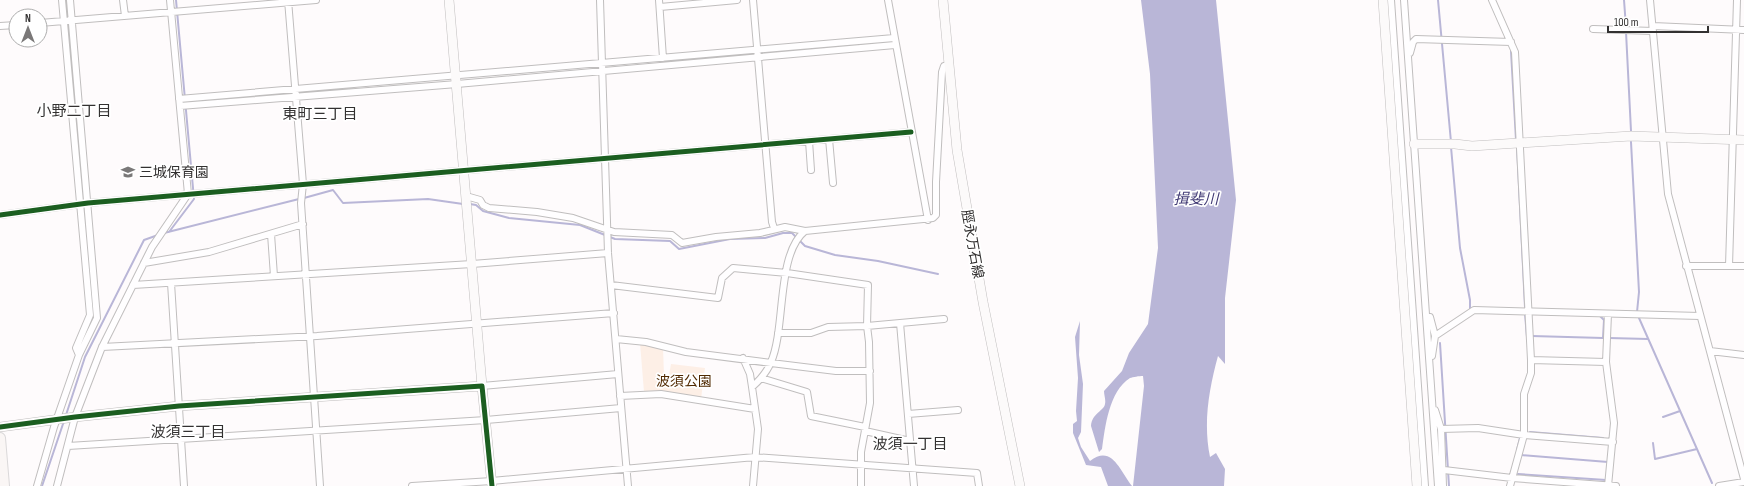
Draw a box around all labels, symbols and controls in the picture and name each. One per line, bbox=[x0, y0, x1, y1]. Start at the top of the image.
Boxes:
north arrow bbox=[8, 8, 48, 48]
scale bar bbox=[1608, 8, 1708, 34]
text: N bbox=[25, 12, 31, 25]
text: 100 m bbox=[1614, 15, 1639, 30]
district label: 小野二丁目 bbox=[36, 102, 112, 121]
district label: 東町三丁目 bbox=[282, 105, 358, 124]
school or university icon: 三城保育園 bbox=[120, 164, 136, 180]
place label: 三城保育園 bbox=[139, 164, 209, 181]
water label: 揖斐川 bbox=[1173, 190, 1220, 209]
street label: 脛永万石線 bbox=[958, 208, 987, 280]
park label: 波須公園 bbox=[656, 373, 712, 390]
district label: 波須三丁目 bbox=[150, 423, 226, 442]
district label: 波須一丁目 bbox=[872, 435, 948, 454]

